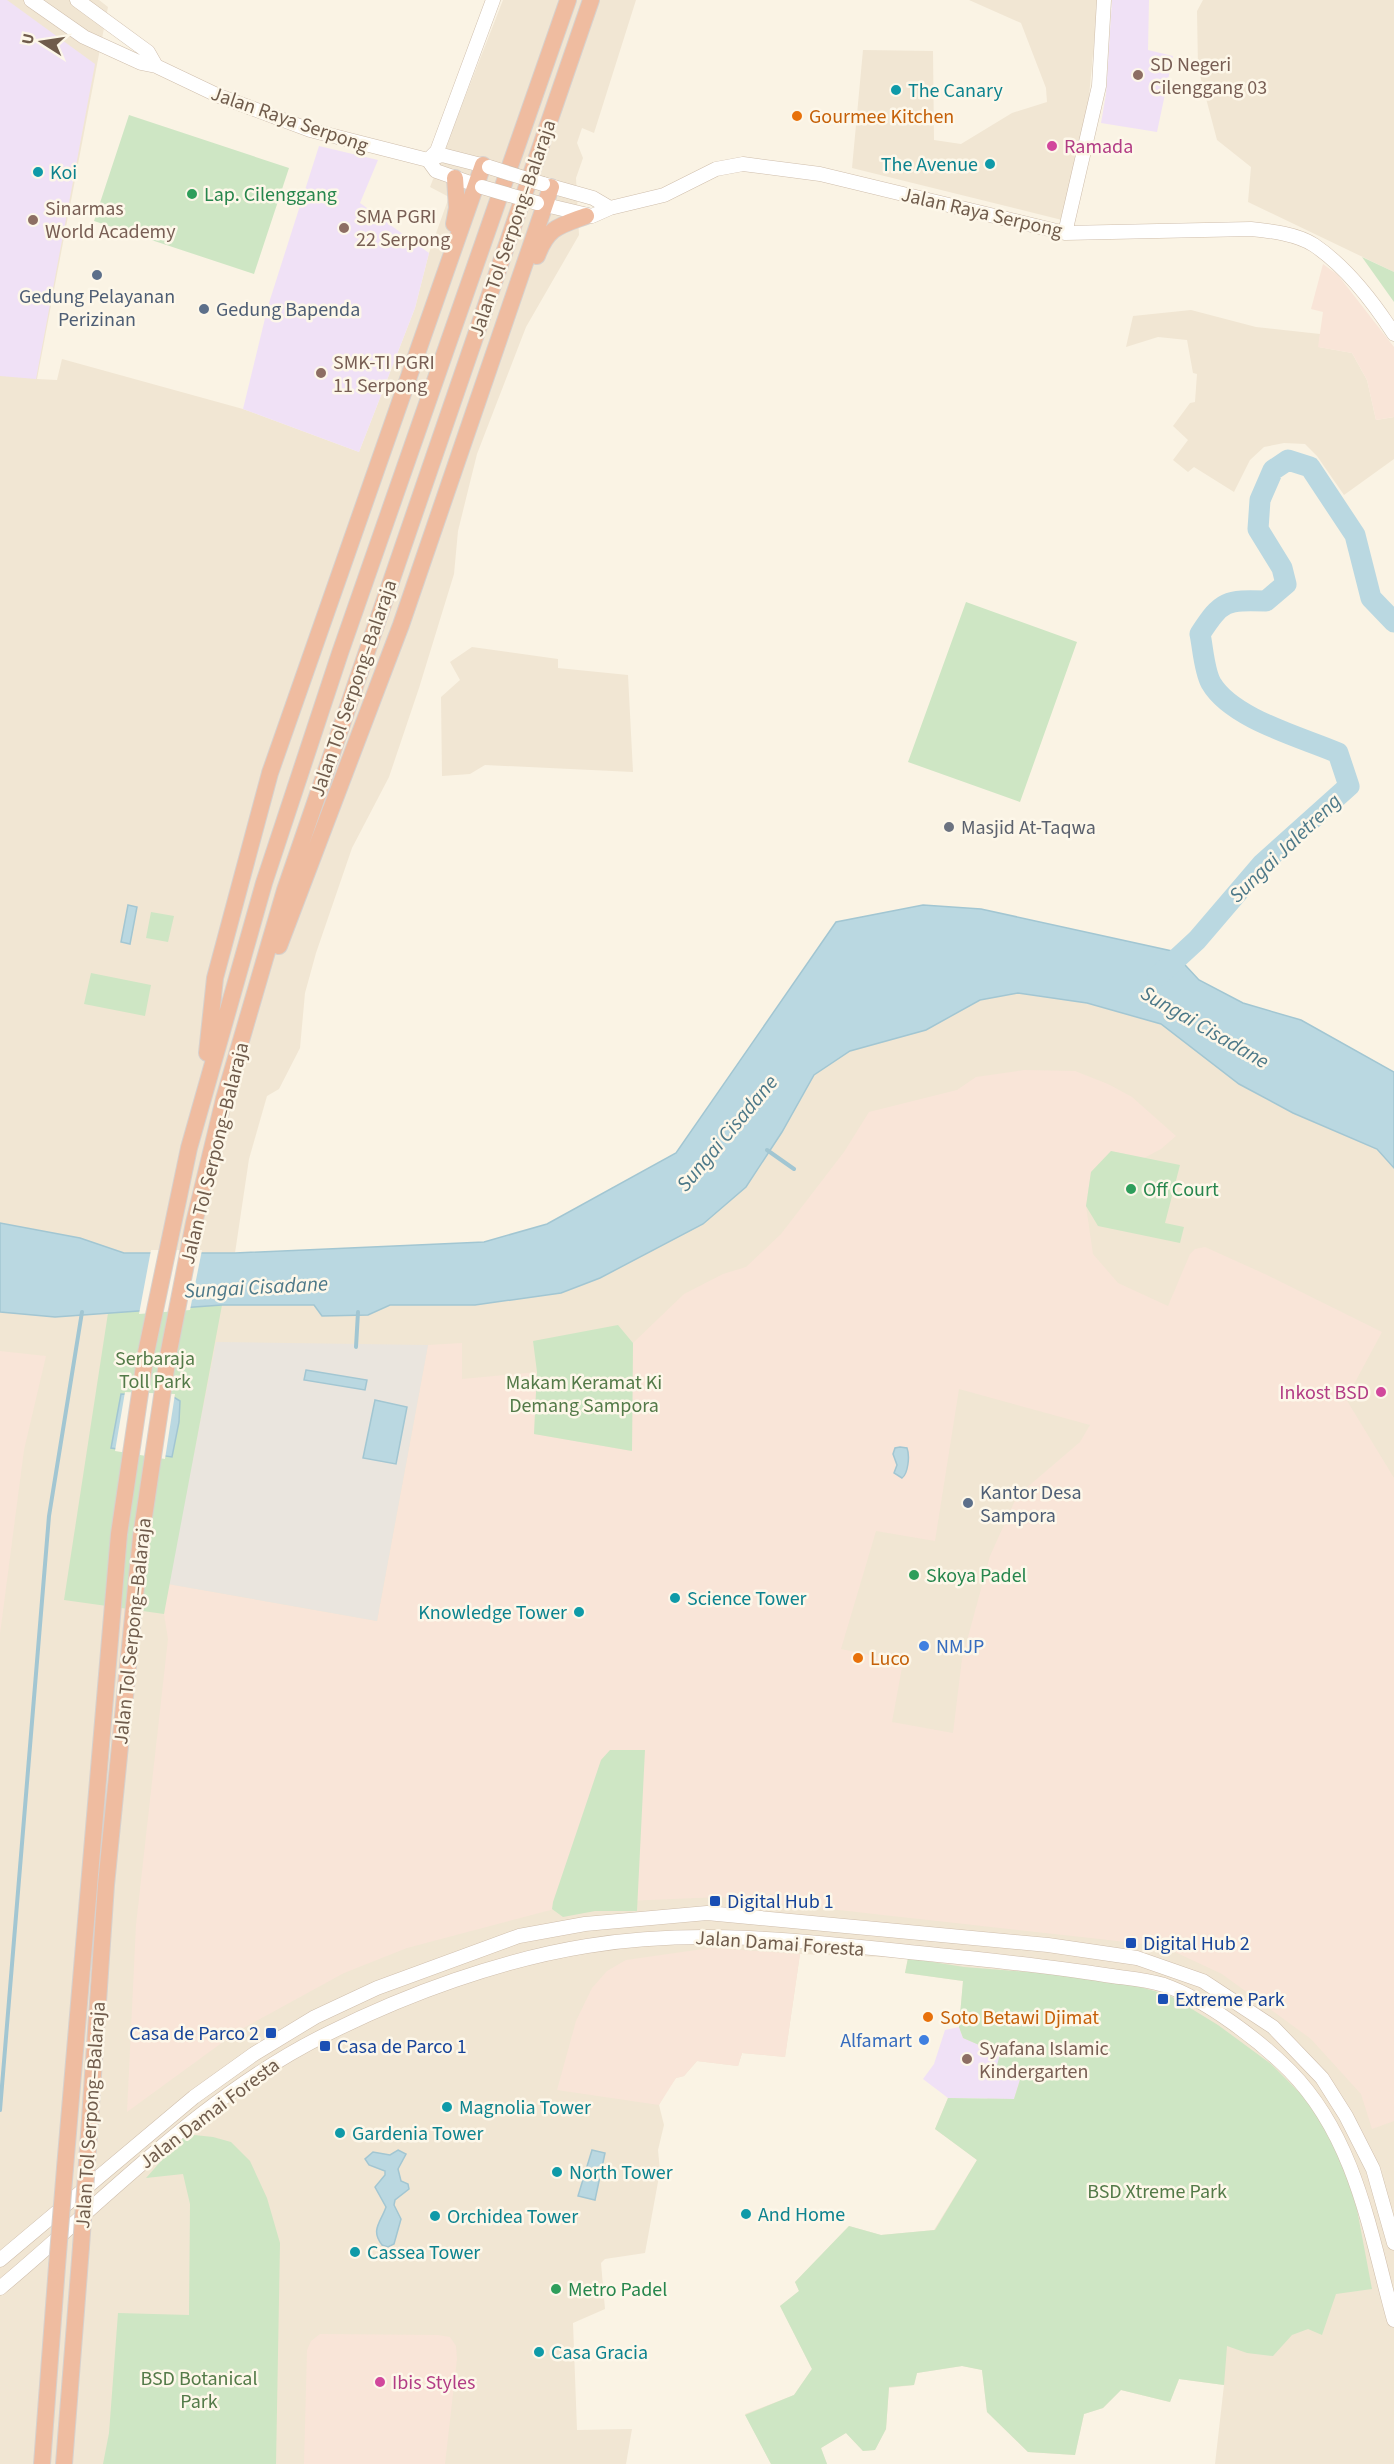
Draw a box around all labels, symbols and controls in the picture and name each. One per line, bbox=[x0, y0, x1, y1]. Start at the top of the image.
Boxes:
north arrow bbox=[12, 12, 72, 72]
text: U bbox=[16, 32, 40, 47]
place label: SD Negeri Cilenggang 03 bbox=[1150, 51, 1267, 102]
marker: SD Negeri Cilenggang 03 bbox=[1131, 68, 1145, 82]
place label: The Canary bbox=[908, 77, 1003, 105]
street label: Jalan Raya Serpong bbox=[207, 80, 372, 160]
marker: The Canary bbox=[889, 83, 903, 97]
place label: Gourmee Kitchen bbox=[809, 103, 954, 131]
marker: Gourmee Kitchen bbox=[790, 109, 804, 123]
street label: Jalan Tol Serpong–Balaraja bbox=[463, 116, 563, 341]
place label: Ramada bbox=[1064, 133, 1133, 161]
marker: Ramada bbox=[1045, 139, 1059, 153]
place label: The Avenue bbox=[881, 151, 978, 179]
marker: The Avenue bbox=[983, 157, 997, 171]
place label: Koi bbox=[50, 159, 77, 187]
marker: Koi bbox=[31, 165, 45, 179]
place label: Lap. Cilenggang bbox=[204, 181, 337, 209]
street label: Jalan Raya Serpong bbox=[898, 181, 1065, 245]
marker: Lap. Cilenggang bbox=[185, 187, 199, 201]
place label: Sinarmas World Academy bbox=[45, 195, 176, 246]
place label: SMA PGRI 22 Serpong bbox=[356, 203, 450, 254]
marker: Sinarmas World Academy bbox=[26, 213, 40, 227]
marker: SMA PGRI 22 Serpong bbox=[337, 221, 351, 235]
marker: Gedung Pelayanan Perizinan bbox=[90, 268, 104, 282]
place label: Gedung Pelayanan Perizinan bbox=[19, 283, 175, 334]
place label: Gedung Bapenda bbox=[216, 296, 360, 324]
marker: Gedung Bapenda bbox=[197, 302, 211, 316]
place label: SMK-TI PGRI 11 Serpong bbox=[333, 349, 435, 400]
marker: SMK-TI PGRI 11 Serpong bbox=[314, 366, 328, 380]
street label: Jalan Tol Serpong–Balaraja bbox=[304, 576, 404, 801]
water label: Sungai Jaletreng bbox=[1222, 787, 1348, 909]
place label: Masjid At-Taqwa bbox=[961, 814, 1096, 842]
marker: Masjid At-Taqwa bbox=[942, 820, 956, 834]
water label: Sungai Cisadane bbox=[1135, 978, 1275, 1076]
street label: Jalan Tol Serpong–Balaraja bbox=[174, 1039, 256, 1267]
water label: Sungai Cisadane bbox=[669, 1068, 785, 1198]
place label: Off Court bbox=[1143, 1176, 1219, 1204]
marker: Off Court bbox=[1124, 1182, 1138, 1196]
water label: Sungai Cisadane bbox=[183, 1268, 329, 1306]
park label: Serbaraja Toll Park bbox=[115, 1345, 195, 1396]
park label: Makam Keramat Ki Demang Sampora bbox=[506, 1369, 662, 1420]
place label: Inkost BSD bbox=[1279, 1379, 1369, 1407]
marker: Inkost BSD bbox=[1374, 1385, 1388, 1399]
place label: Kantor Desa Sampora bbox=[980, 1479, 1082, 1530]
marker: Kantor Desa Sampora bbox=[961, 1496, 975, 1510]
street label: Jalan Tol Serpong–Balaraja bbox=[107, 1516, 159, 1746]
place label: Skoya Padel bbox=[926, 1562, 1027, 1590]
marker: Skoya Padel bbox=[907, 1568, 921, 1582]
place label: Science Tower bbox=[687, 1585, 807, 1613]
marker: Science Tower bbox=[668, 1591, 682, 1605]
place label: Knowledge Tower bbox=[418, 1599, 567, 1627]
marker: Knowledge Tower bbox=[572, 1605, 586, 1619]
place label: NMJP bbox=[936, 1633, 984, 1661]
marker: NMJP bbox=[917, 1639, 931, 1653]
place label: Luco bbox=[870, 1645, 910, 1673]
marker: Luco bbox=[851, 1651, 865, 1665]
place label: Digital Hub 1 bbox=[727, 1888, 834, 1916]
marker: Digital Hub 1 bbox=[708, 1894, 722, 1908]
street label: Jalan Damai Foresta bbox=[695, 1924, 865, 1964]
place label: Digital Hub 2 bbox=[1143, 1930, 1250, 1958]
marker: Digital Hub 2 bbox=[1124, 1936, 1138, 1950]
place label: Extreme Park bbox=[1175, 1986, 1285, 2014]
marker: Extreme Park bbox=[1156, 1992, 1170, 2006]
street label: Jalan Tol Serpong–Balaraja bbox=[69, 2000, 113, 2230]
place label: Soto Betawi Djimat bbox=[940, 2004, 1099, 2032]
marker: Soto Betawi Djimat bbox=[921, 2010, 935, 2024]
place label: Casa de Parco 2 bbox=[129, 2020, 259, 2048]
marker: Casa de Parco 2 bbox=[264, 2026, 278, 2040]
place label: Alfamart bbox=[840, 2027, 912, 2055]
place label: Casa de Parco 1 bbox=[337, 2033, 467, 2061]
marker: Alfamart bbox=[917, 2033, 931, 2047]
place label: Syafana Islamic Kindergarten bbox=[979, 2035, 1109, 2086]
marker: Casa de Parco 1 bbox=[318, 2039, 332, 2053]
street label: Jalan Damai Foresta bbox=[134, 2052, 286, 2176]
marker: Syafana Islamic Kindergarten bbox=[960, 2052, 974, 2066]
place label: Magnolia Tower bbox=[459, 2094, 591, 2122]
marker: Magnolia Tower bbox=[440, 2100, 454, 2114]
place label: Gardenia Tower bbox=[352, 2120, 484, 2148]
marker: Gardenia Tower bbox=[333, 2126, 347, 2140]
place label: North Tower bbox=[569, 2159, 673, 2187]
marker: North Tower bbox=[550, 2165, 564, 2179]
park label: BSD Xtreme Park bbox=[1087, 2178, 1227, 2206]
place label: And Home bbox=[758, 2201, 845, 2229]
place label: Orchidea Tower bbox=[447, 2203, 578, 2231]
marker: And Home bbox=[739, 2207, 753, 2221]
marker: Orchidea Tower bbox=[428, 2209, 442, 2223]
place label: Cassea Tower bbox=[367, 2239, 480, 2267]
marker: Cassea Tower bbox=[348, 2245, 362, 2259]
place label: Metro Padel bbox=[568, 2276, 667, 2304]
marker: Metro Padel bbox=[549, 2282, 563, 2296]
place label: Casa Gracia bbox=[551, 2339, 648, 2367]
marker: Casa Gracia bbox=[532, 2345, 546, 2359]
park label: BSD Botanical Park bbox=[140, 2365, 258, 2416]
place label: Ibis Styles bbox=[392, 2369, 475, 2397]
marker: Ibis Styles bbox=[373, 2375, 387, 2389]

